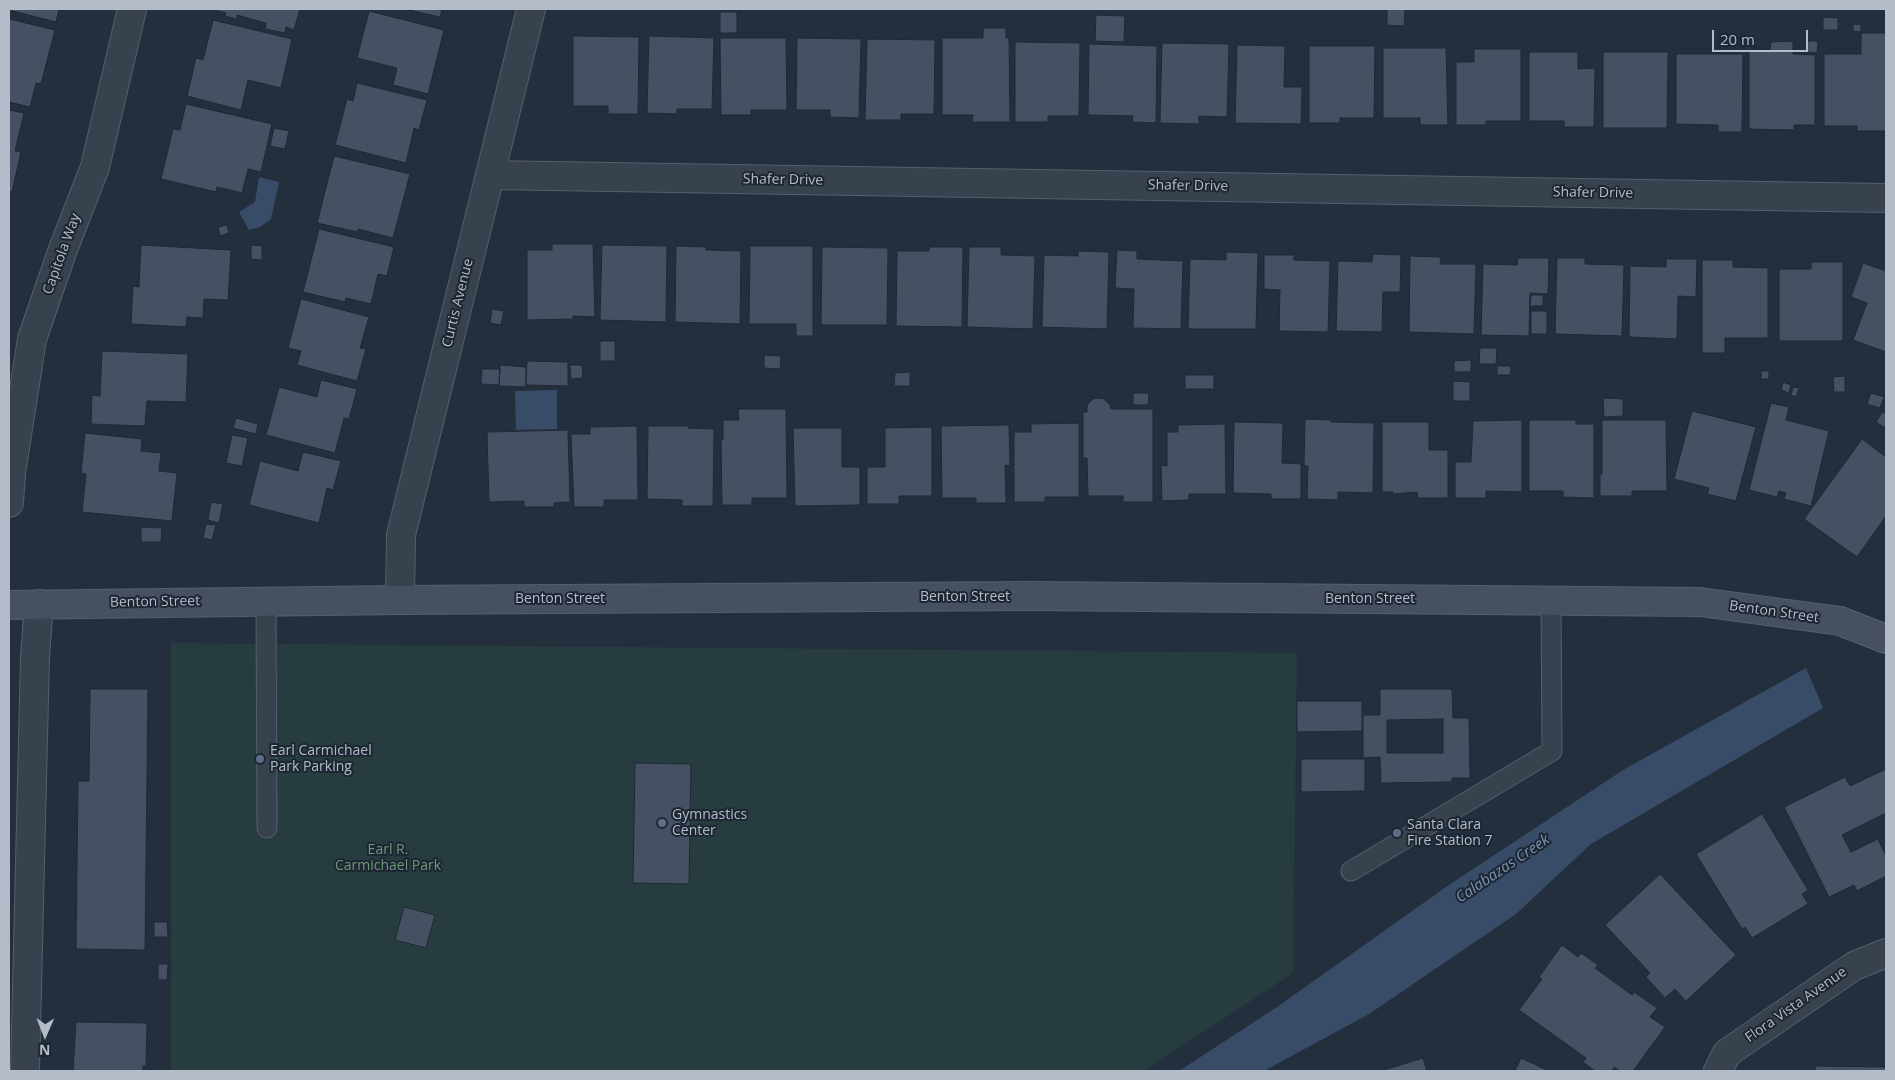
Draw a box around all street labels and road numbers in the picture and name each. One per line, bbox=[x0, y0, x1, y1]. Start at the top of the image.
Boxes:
street label: Shafer Drive bbox=[743, 171, 823, 189]
street label: Shafer Drive bbox=[1148, 177, 1228, 195]
street label: Shafer Drive bbox=[1553, 184, 1633, 202]
street label: Capitola Way bbox=[40, 211, 84, 297]
street label: Curtis Avenue bbox=[439, 257, 477, 349]
street label: Benton Street bbox=[920, 589, 1010, 605]
street label: Benton Street bbox=[515, 591, 605, 607]
street label: Benton Street bbox=[1325, 591, 1415, 607]
street label: Benton Street bbox=[110, 593, 200, 611]
street label: Benton Street bbox=[1728, 597, 1820, 627]
street label: Flora Vista Avenue bbox=[1742, 964, 1850, 1046]

